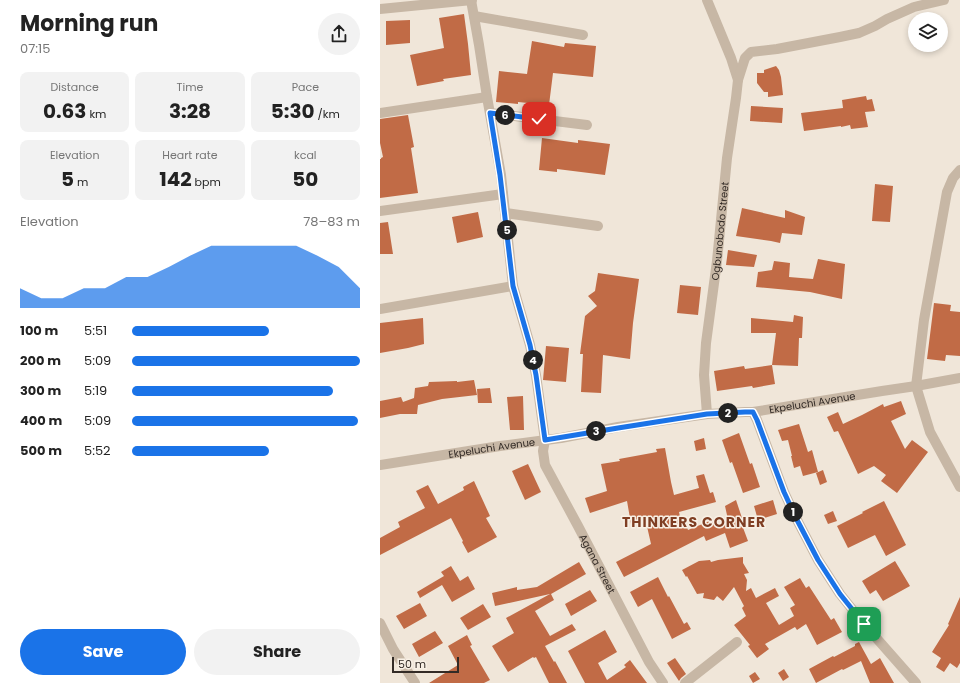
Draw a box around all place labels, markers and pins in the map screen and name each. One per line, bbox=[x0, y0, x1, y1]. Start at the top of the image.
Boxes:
pin bbox=[522, 102, 556, 136]
pin: 6 bbox=[495, 105, 515, 125]
pin: 5 bbox=[497, 220, 517, 240]
pin: 4 bbox=[523, 350, 543, 370]
pin: 2 bbox=[718, 403, 738, 423]
pin: 3 bbox=[586, 421, 606, 441]
pin: 1 bbox=[783, 502, 803, 522]
pin bbox=[847, 607, 881, 641]

